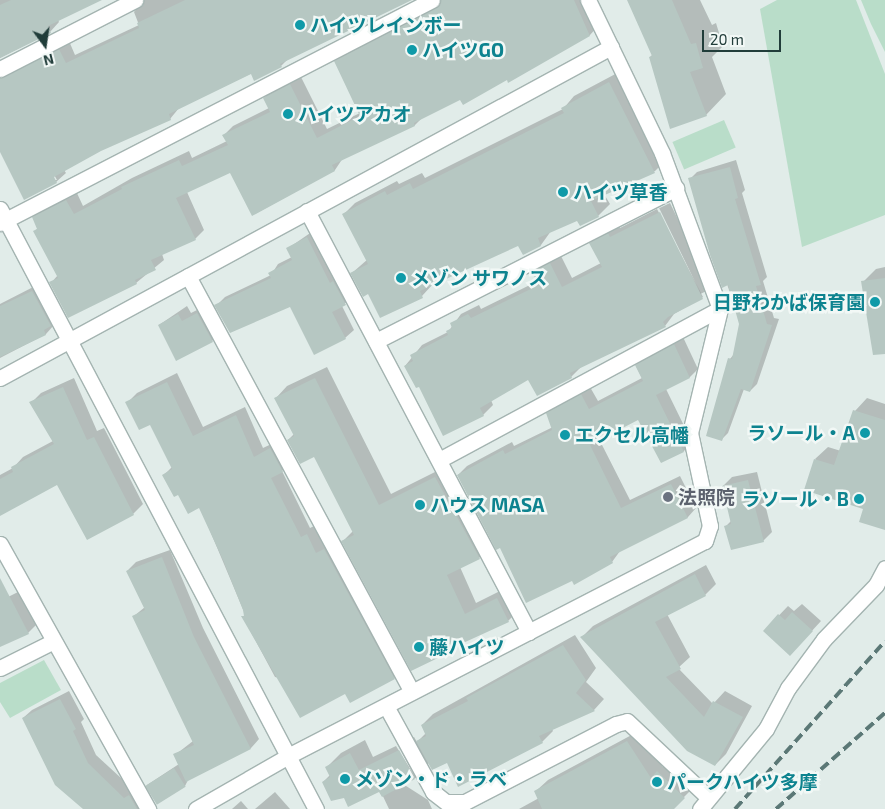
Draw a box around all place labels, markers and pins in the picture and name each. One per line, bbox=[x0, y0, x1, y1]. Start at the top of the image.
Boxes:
place label: ハイツレインボー bbox=[310, 14, 462, 36]
marker: ハイツレインボー bbox=[294, 19, 306, 31]
place label: ハイツGO bbox=[422, 39, 504, 61]
marker: ハイツGO bbox=[406, 44, 418, 56]
place label: ハイツアカオ bbox=[298, 103, 412, 125]
marker: ハイツアカオ bbox=[282, 108, 294, 120]
place label: ハイツ草香 bbox=[573, 181, 668, 203]
marker: ハイツ草香 bbox=[557, 186, 569, 198]
place label: メゾン サワノス bbox=[411, 267, 548, 289]
marker: メゾン サワノス bbox=[395, 272, 407, 284]
place label: 日野わかば保育園 bbox=[713, 291, 865, 313]
marker: 日野わかば保育園 bbox=[869, 296, 881, 308]
place label: ラソール・A bbox=[748, 422, 855, 444]
place label: エクセル高幡 bbox=[575, 424, 689, 446]
marker: ラソール・A bbox=[859, 427, 871, 439]
marker: エクセル高幡 bbox=[559, 429, 571, 441]
place label: 法照院 bbox=[678, 486, 735, 508]
place label: ラソール・B bbox=[742, 488, 849, 510]
marker: 法照院 bbox=[662, 491, 674, 503]
marker: ラソール・B bbox=[853, 493, 865, 505]
place label: ハウス MASA bbox=[430, 494, 544, 516]
marker: ハウス MASA bbox=[414, 499, 426, 511]
place label: 藤ハイツ bbox=[429, 636, 505, 658]
marker: 藤ハイツ bbox=[413, 641, 425, 653]
place label: メゾン・ド・ラベ bbox=[355, 768, 507, 790]
place label: パークハイツ多摩 bbox=[667, 771, 819, 793]
marker: メゾン・ド・ラベ bbox=[339, 773, 351, 785]
marker: パークハイツ多摩 bbox=[651, 776, 663, 788]

